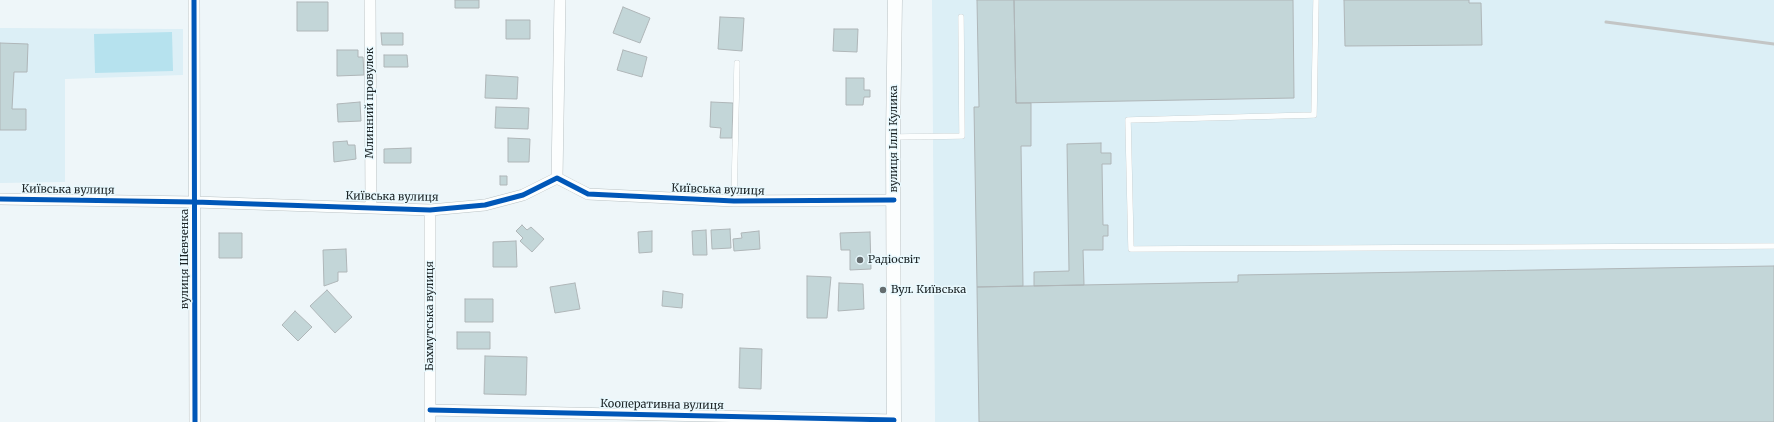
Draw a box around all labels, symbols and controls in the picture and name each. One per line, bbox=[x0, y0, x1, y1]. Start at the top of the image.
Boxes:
street label: Млинний провулок bbox=[363, 47, 377, 159]
street label: вулиця Іллі Кулика bbox=[887, 85, 901, 193]
street label: Київська вулиця bbox=[671, 182, 765, 198]
street label: Київська вулиця bbox=[21, 183, 115, 197]
street label: Київська вулиця bbox=[345, 190, 439, 204]
street label: вулиця Шевченка bbox=[178, 209, 192, 309]
place label: Радіосвіт bbox=[868, 253, 920, 267]
marker: Радіосвіт bbox=[855, 255, 865, 265]
street label: Бахмутська вулиця bbox=[423, 261, 437, 371]
place label: Вул. Київська bbox=[891, 283, 966, 297]
marker: Вул. Київська bbox=[878, 285, 888, 295]
street label: Кооперативна вулиця bbox=[600, 397, 724, 413]

